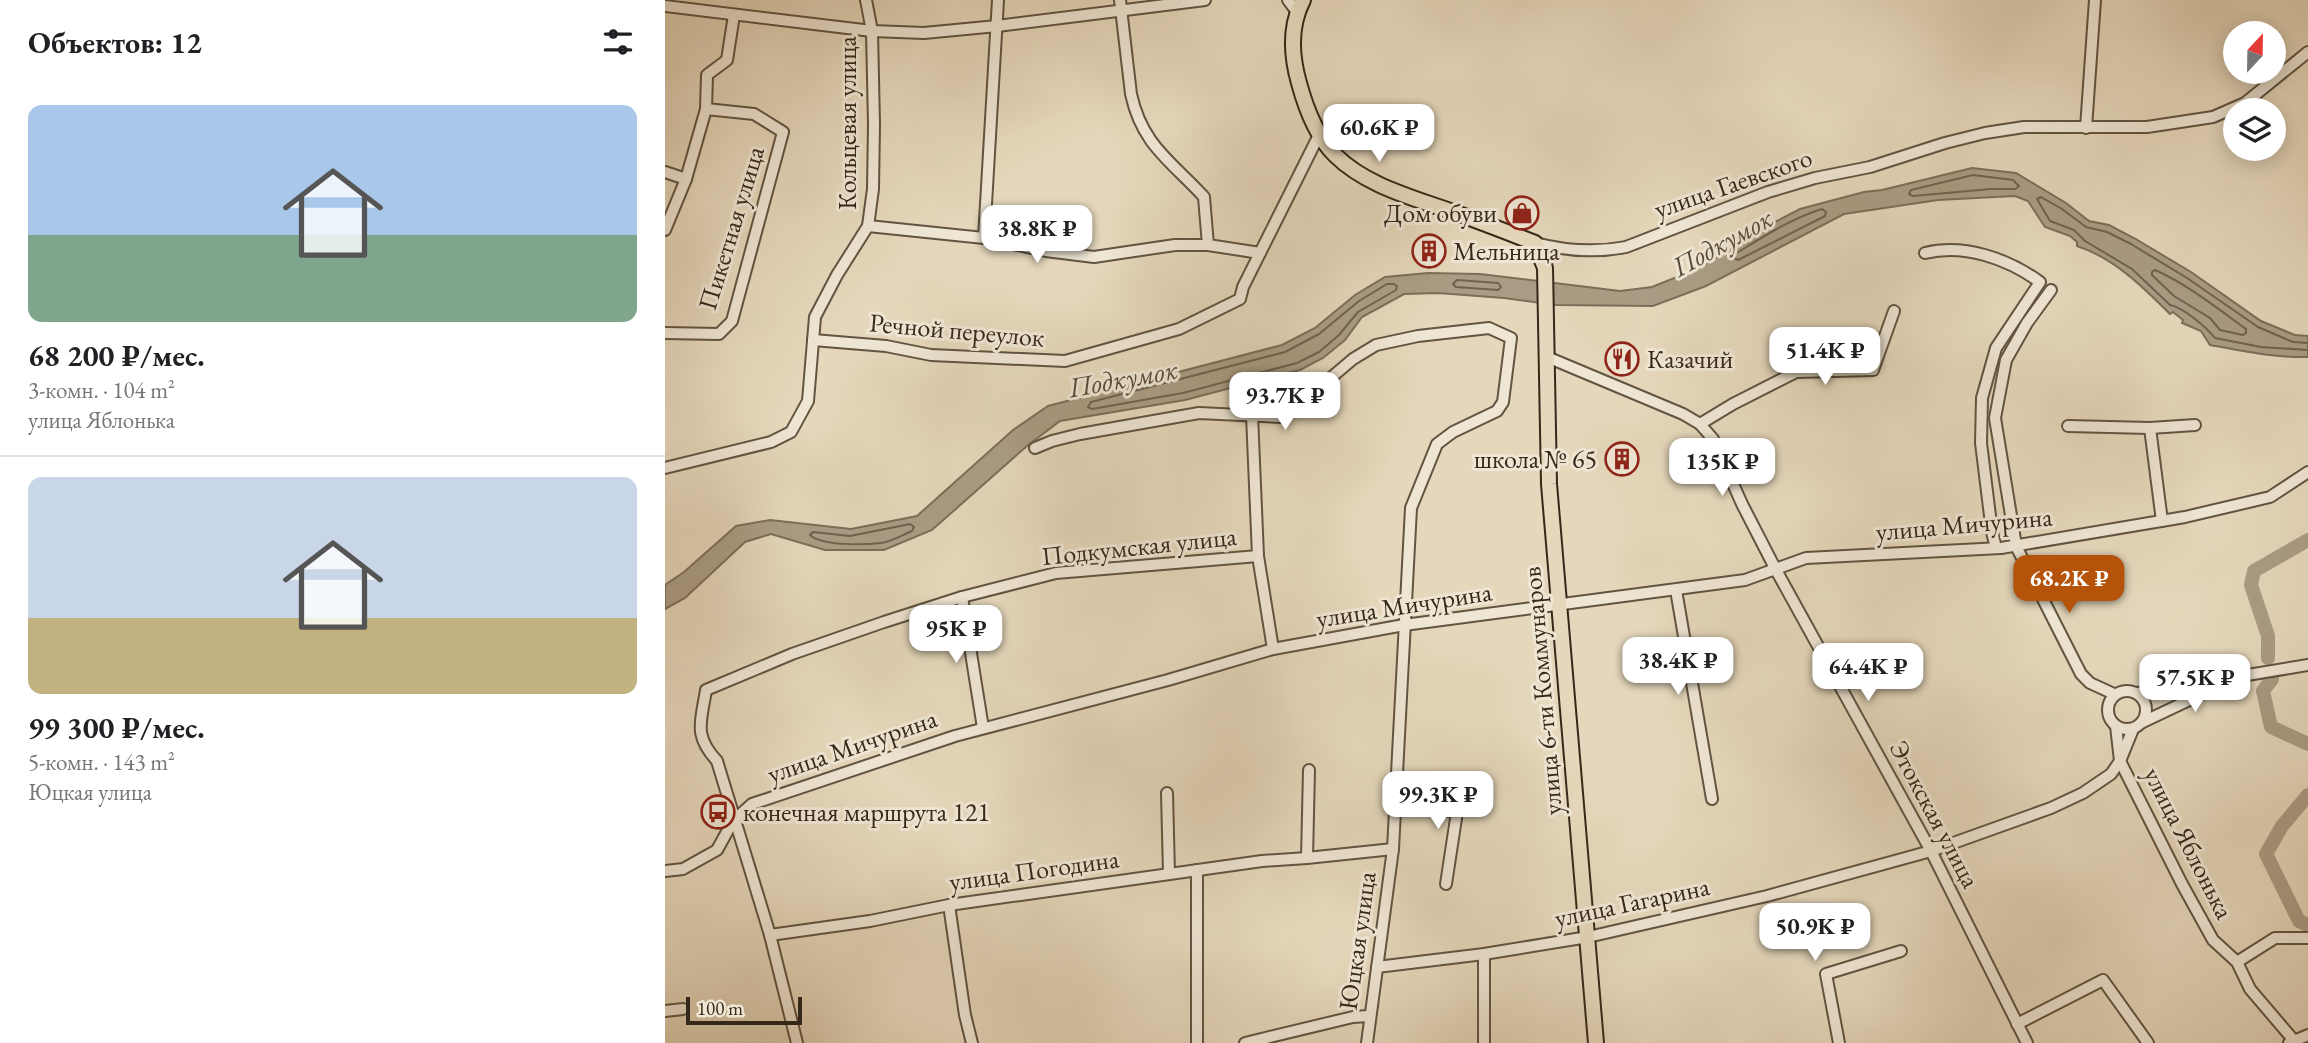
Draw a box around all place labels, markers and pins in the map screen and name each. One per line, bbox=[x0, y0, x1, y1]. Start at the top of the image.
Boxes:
pin: 60.6K ₽ bbox=[1314, 104, 1444, 164]
shop icon: Дом обуви bbox=[1503, 194, 1541, 232]
place label: Дом обуви bbox=[1384, 196, 1497, 230]
pin: 38.8K ₽ bbox=[972, 205, 1102, 265]
building icon: Мельница bbox=[1410, 232, 1448, 270]
place label: Мельница bbox=[1453, 234, 1560, 268]
pin: 51.4K ₽ bbox=[1760, 328, 1890, 387]
restaurant icon: Казачий bbox=[1603, 340, 1641, 378]
place label: Казачий bbox=[1647, 342, 1733, 376]
pin: 93.7K ₽ bbox=[1220, 372, 1350, 432]
pin: 135K ₽ bbox=[1665, 438, 1779, 498]
building icon: школа № 65 bbox=[1603, 440, 1641, 478]
place label: школа № 65 bbox=[1474, 442, 1597, 476]
pin: 68.2K ₽ bbox=[2004, 556, 2134, 615]
pin: 95K ₽ bbox=[907, 606, 1005, 665]
pin: 38.4K ₽ bbox=[1613, 638, 1743, 697]
pin: 64.4K ₽ bbox=[1803, 644, 1933, 703]
pin: 57.5K ₽ bbox=[2130, 654, 2260, 714]
pin: 99.3K ₽ bbox=[1373, 772, 1503, 831]
bus stop icon: конечная маршрута 121 bbox=[699, 793, 737, 831]
place label: конечная маршрута 121 bbox=[743, 795, 990, 829]
pin: 50.9K ₽ bbox=[1750, 904, 1880, 963]

